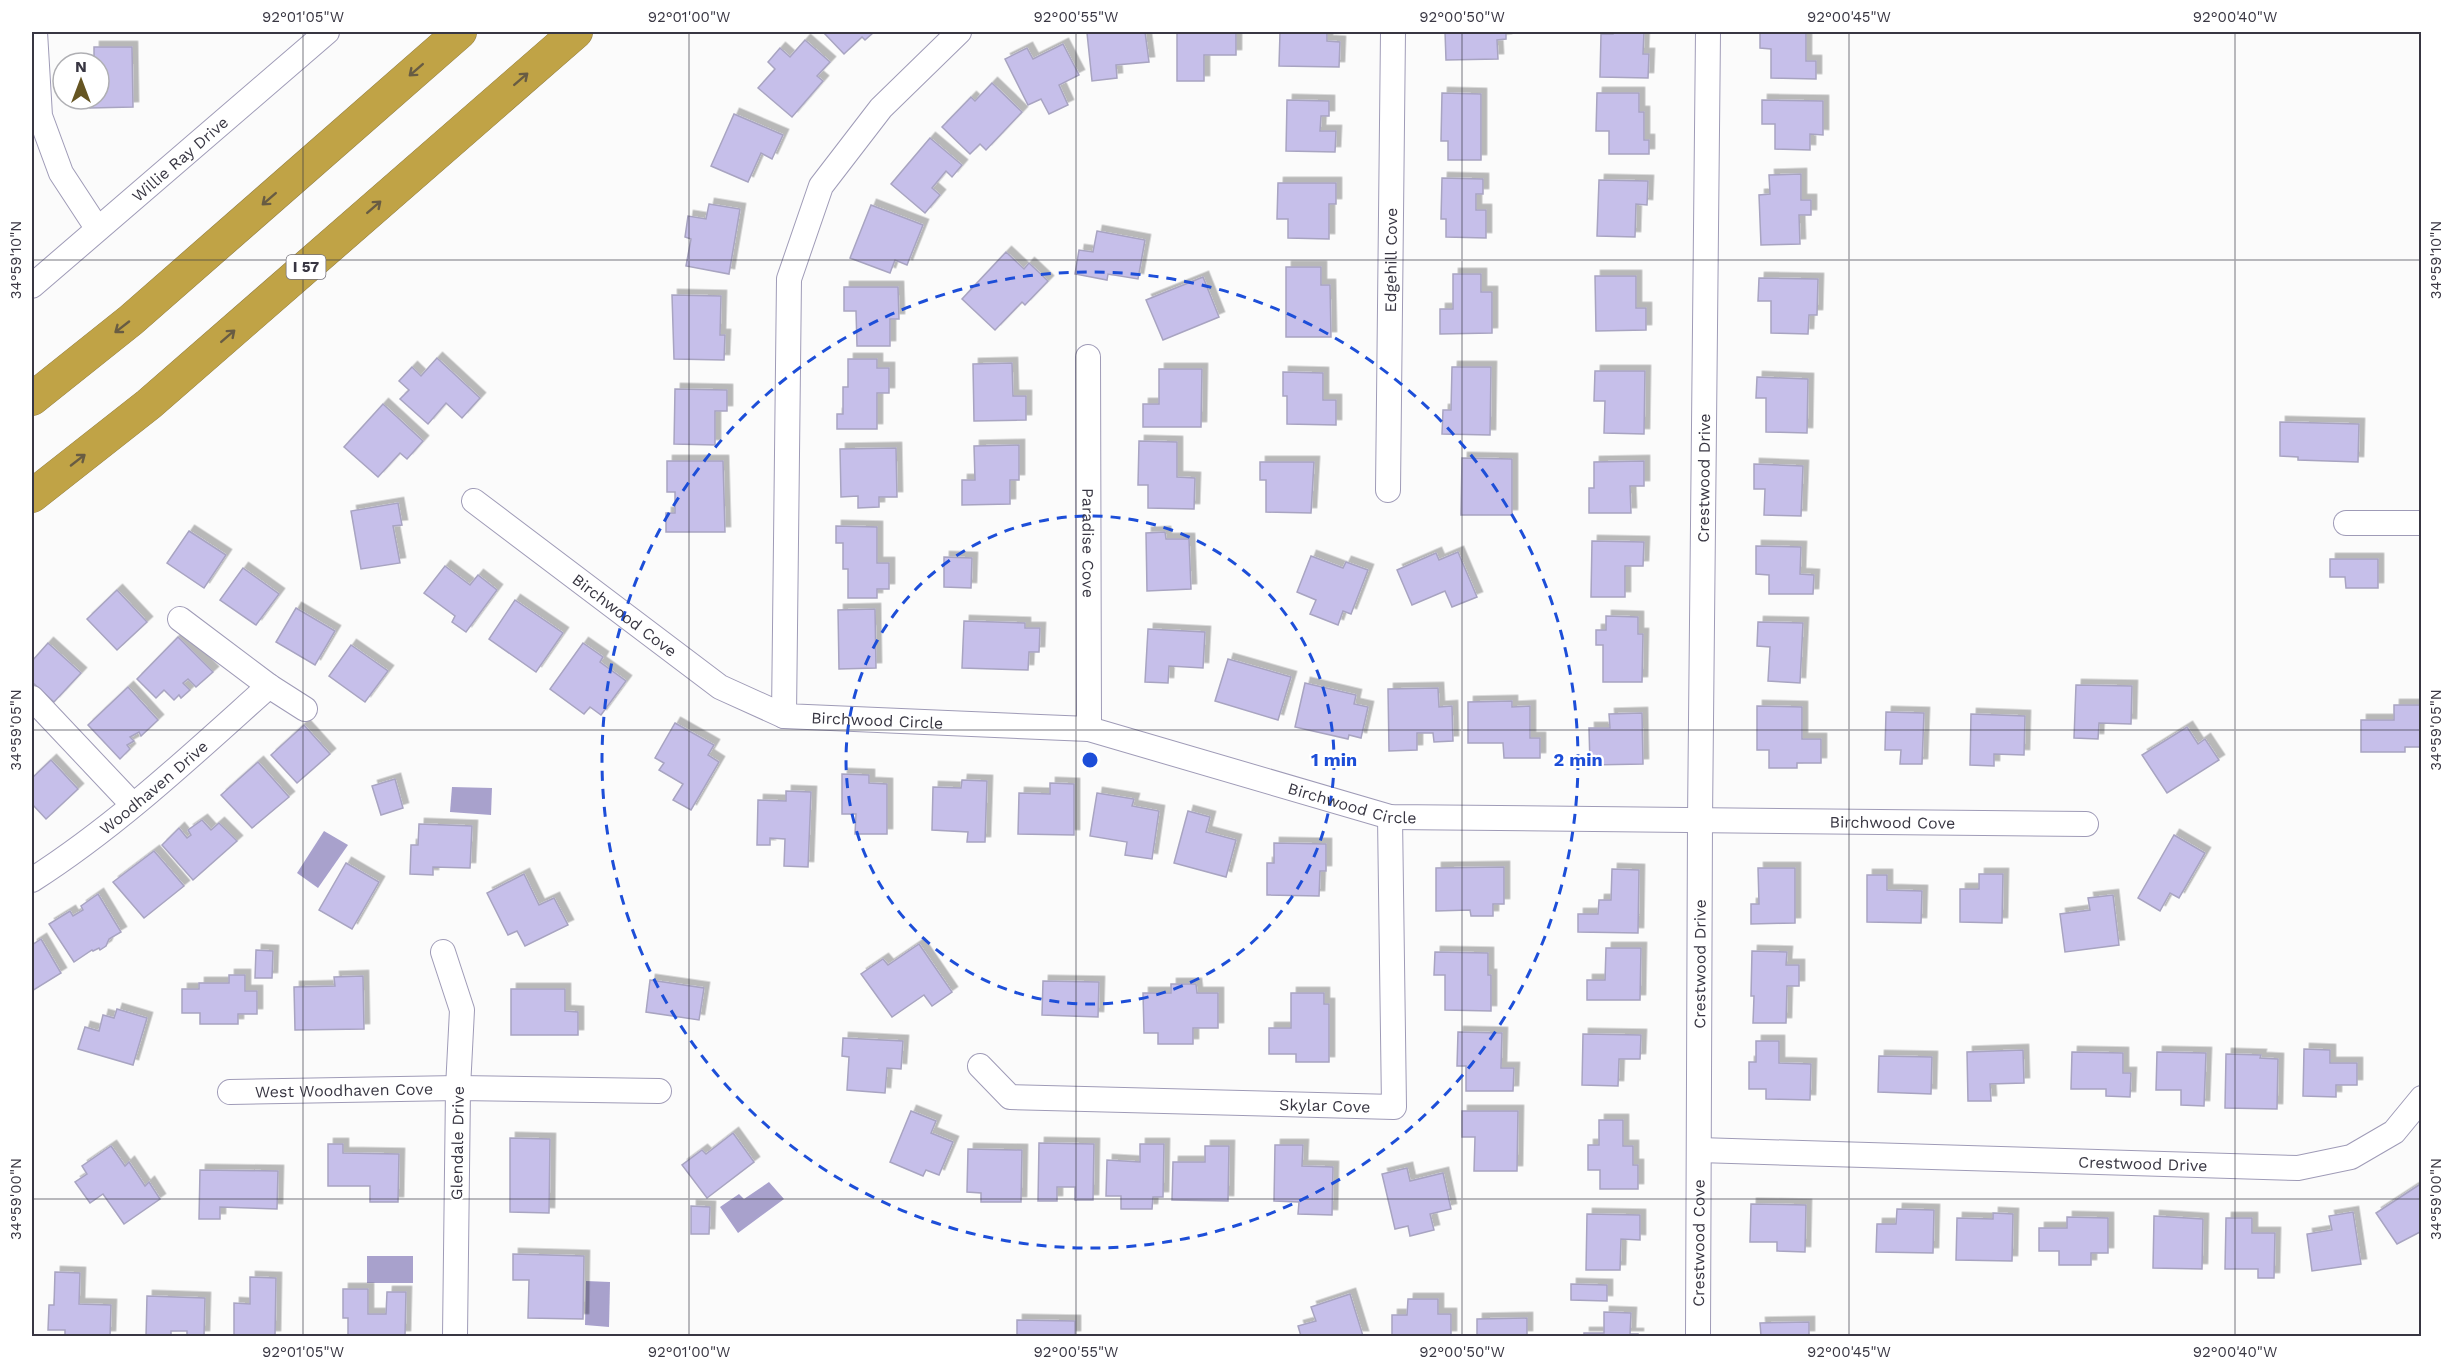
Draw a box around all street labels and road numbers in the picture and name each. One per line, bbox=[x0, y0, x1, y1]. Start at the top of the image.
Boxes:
street label: Willie Ray Drive bbox=[128, 113, 232, 206]
street label: Edgehill Cove bbox=[1381, 208, 1401, 312]
road number: I 57 bbox=[286, 255, 326, 279]
street label: Crestwood Drive bbox=[1694, 413, 1714, 543]
street label: Paradise Cove bbox=[1078, 488, 1098, 598]
street label: Birchwood Cove bbox=[569, 570, 680, 661]
street label: Birchwood Circle bbox=[811, 708, 944, 733]
street label: Woodhaven Drive bbox=[96, 737, 212, 839]
street label: Birchwood Circle bbox=[1286, 779, 1417, 827]
street label: Birchwood Cove bbox=[1829, 812, 1955, 833]
street label: Crestwood Drive bbox=[1690, 899, 1710, 1029]
street label: West Woodhaven Cove bbox=[255, 1079, 433, 1102]
street label: Glendale Drive bbox=[447, 1086, 468, 1200]
street label: Skylar Cove bbox=[1279, 1095, 1371, 1116]
street label: Crestwood Drive bbox=[2078, 1152, 2208, 1175]
street label: Crestwood Cove bbox=[1689, 1179, 1709, 1307]

